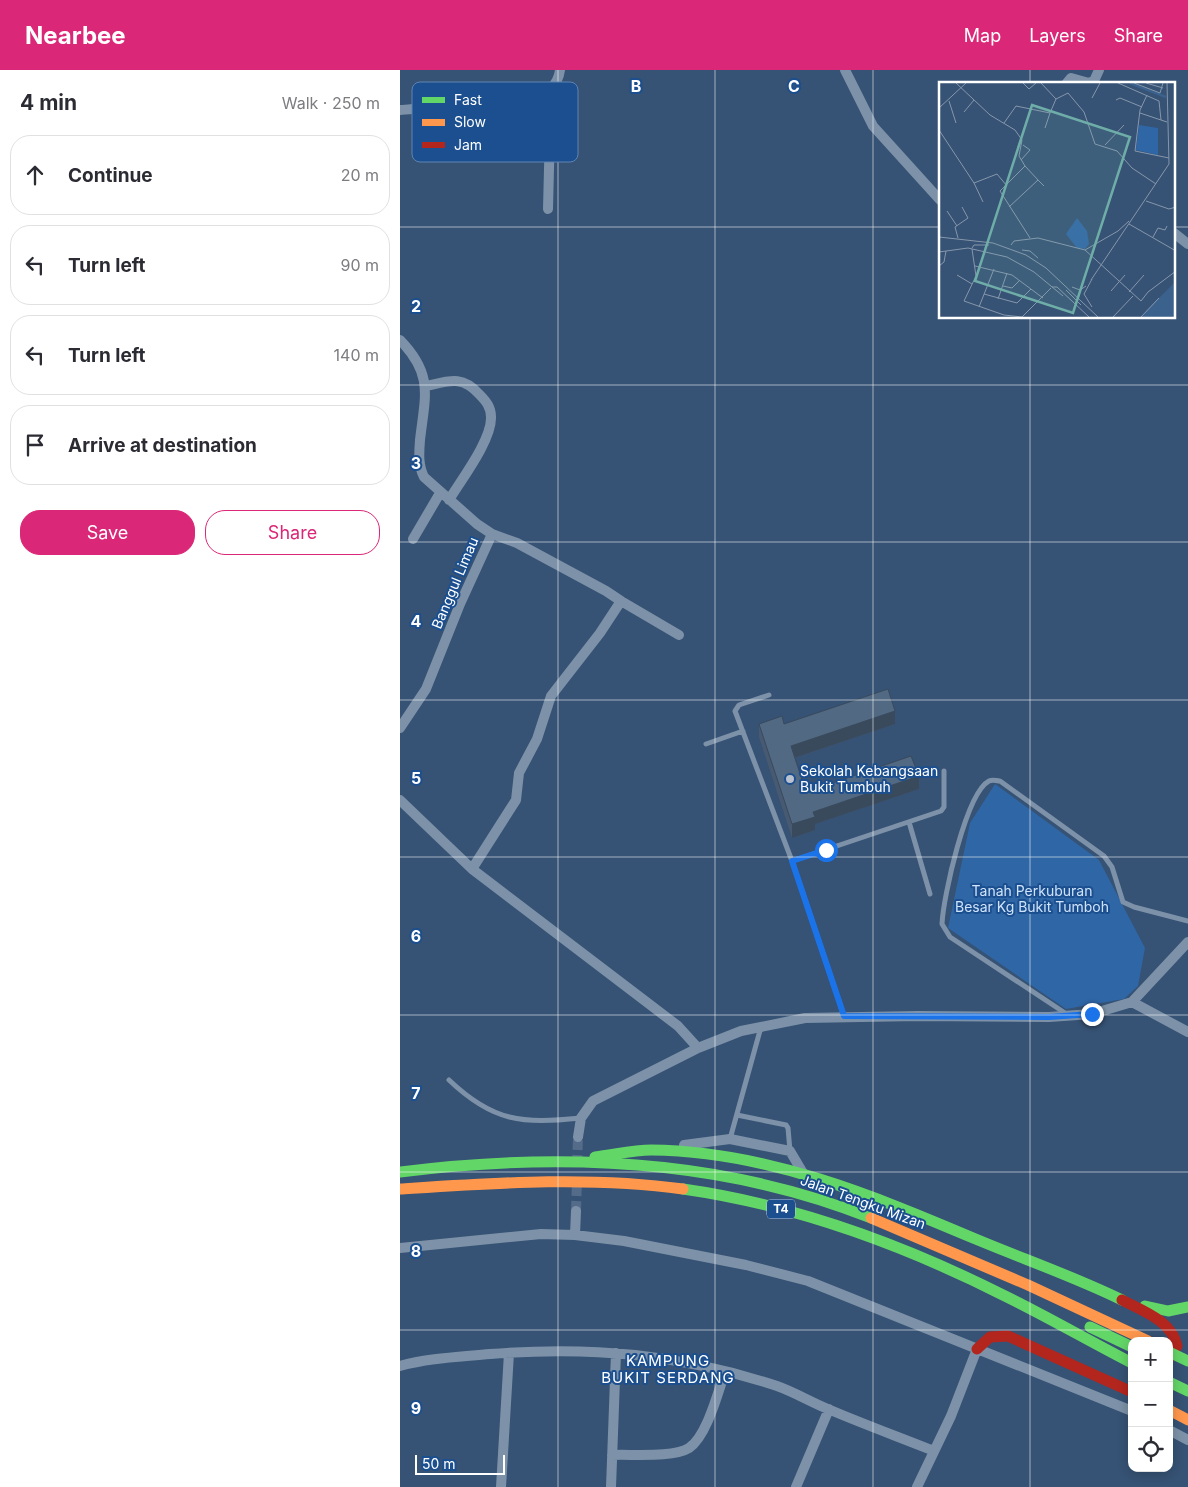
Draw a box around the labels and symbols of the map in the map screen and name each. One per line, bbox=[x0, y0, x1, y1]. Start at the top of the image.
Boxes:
text: B bbox=[631, 76, 641, 96]
text: C bbox=[788, 76, 800, 96]
legend bbox=[412, 82, 578, 162]
inset map bbox=[939, 82, 1176, 319]
text: Fast bbox=[454, 91, 482, 108]
text: Slow bbox=[454, 113, 486, 130]
text: Jam bbox=[454, 136, 482, 153]
text: 2 bbox=[411, 296, 421, 316]
text: 3 bbox=[411, 453, 421, 473]
street label: Banggul Limau bbox=[428, 534, 481, 631]
text: 4 bbox=[411, 611, 422, 631]
place label: Sekolah Kebangsaan Bukit Tumbuh bbox=[800, 762, 938, 795]
text: 5 bbox=[411, 768, 421, 788]
marker: Sekolah Kebangsaan Bukit Tumbuh bbox=[784, 773, 796, 785]
route start bbox=[815, 839, 838, 862]
park label: Tanah Perkuburan Besar Kg Bukit Tumboh bbox=[955, 882, 1109, 915]
text: 6 bbox=[411, 926, 421, 946]
route end bbox=[1081, 1003, 1104, 1026]
text: 7 bbox=[411, 1083, 421, 1103]
street label: Jalan Tengku Mizan bbox=[798, 1171, 928, 1232]
road number: T4 bbox=[767, 1200, 795, 1218]
text: 8 bbox=[411, 1241, 421, 1261]
district label: KAMPUNG BUKIT SERDANG bbox=[601, 1351, 735, 1387]
text: 9 bbox=[411, 1398, 421, 1418]
scale bar bbox=[415, 1452, 505, 1475]

